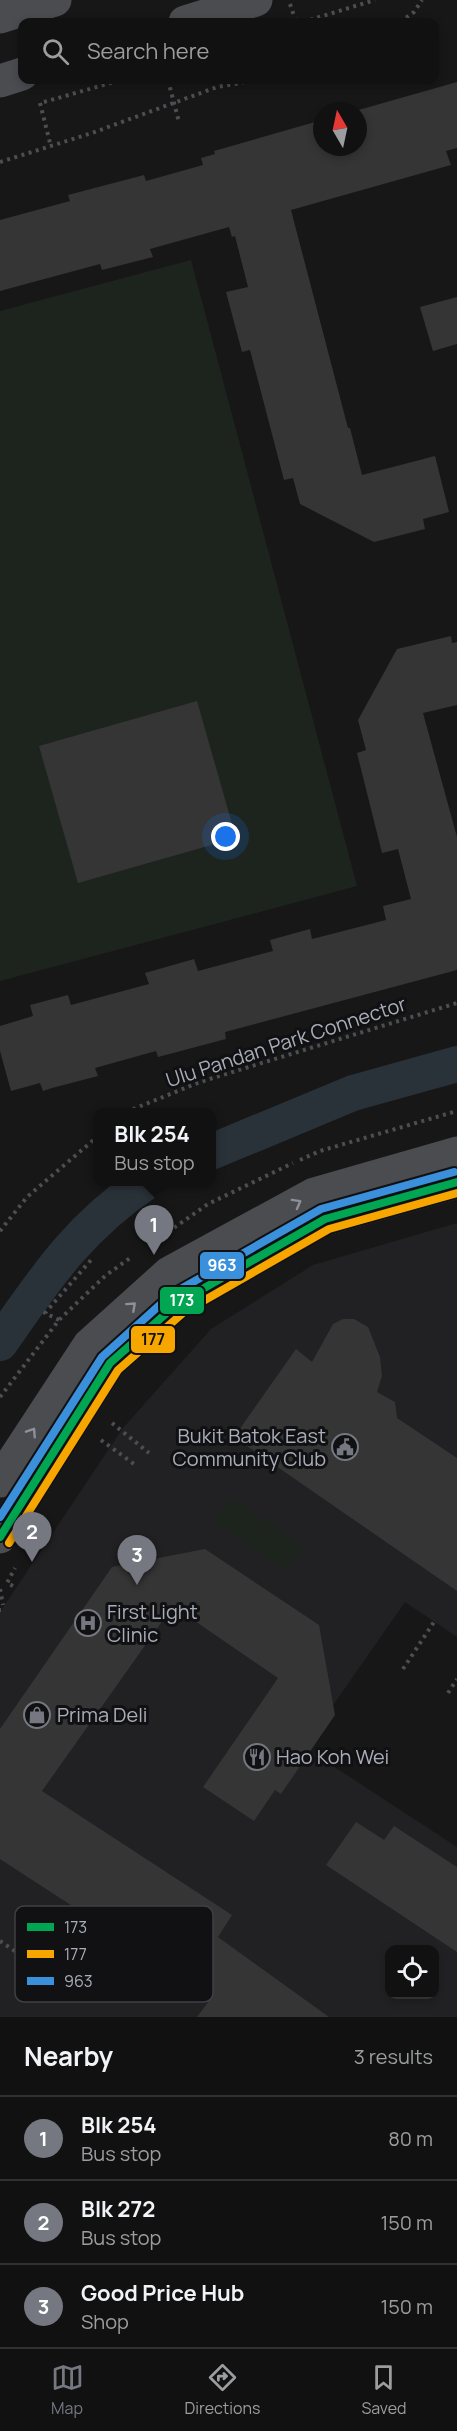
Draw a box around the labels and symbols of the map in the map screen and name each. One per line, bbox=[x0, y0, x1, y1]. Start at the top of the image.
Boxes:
north arrow bbox=[313, 102, 367, 156]
your location bbox=[211, 822, 240, 851]
street label: Ulu Pandan Park Connector bbox=[162, 990, 409, 1093]
one-way arrow bbox=[291, 1199, 301, 1210]
pin: 1 bbox=[134, 1206, 174, 1255]
line badge: 963 bbox=[199, 1251, 245, 1280]
text: 963 bbox=[207, 1254, 237, 1276]
line badge: 173 bbox=[159, 1286, 205, 1315]
text: 173 bbox=[170, 1289, 194, 1311]
one-way arrow bbox=[125, 1302, 136, 1313]
line badge: 177 bbox=[130, 1325, 176, 1354]
text: 177 bbox=[141, 1328, 165, 1350]
place label: Bukit Batok East Community Club bbox=[173, 1422, 326, 1472]
one-way arrow bbox=[25, 1428, 36, 1439]
public building icon: Bukit Batok East Community Club bbox=[330, 1432, 360, 1462]
pin: 2 bbox=[12, 1512, 51, 1562]
pin: 3 bbox=[118, 1536, 156, 1585]
place label: First Light Clinic bbox=[107, 1598, 198, 1648]
hospital icon: First Light Clinic bbox=[73, 1608, 103, 1638]
shop icon: Prima Deli bbox=[22, 1700, 52, 1730]
place label: Prima Deli bbox=[57, 1701, 148, 1728]
restaurant icon: Hao Koh Wei bbox=[242, 1742, 272, 1772]
place label: Hao Koh Wei bbox=[276, 1743, 389, 1770]
legend bbox=[15, 1906, 213, 2002]
text: 173 bbox=[64, 1916, 87, 1938]
text: 177 bbox=[64, 1943, 87, 1965]
text: 963 bbox=[64, 1970, 93, 1992]

